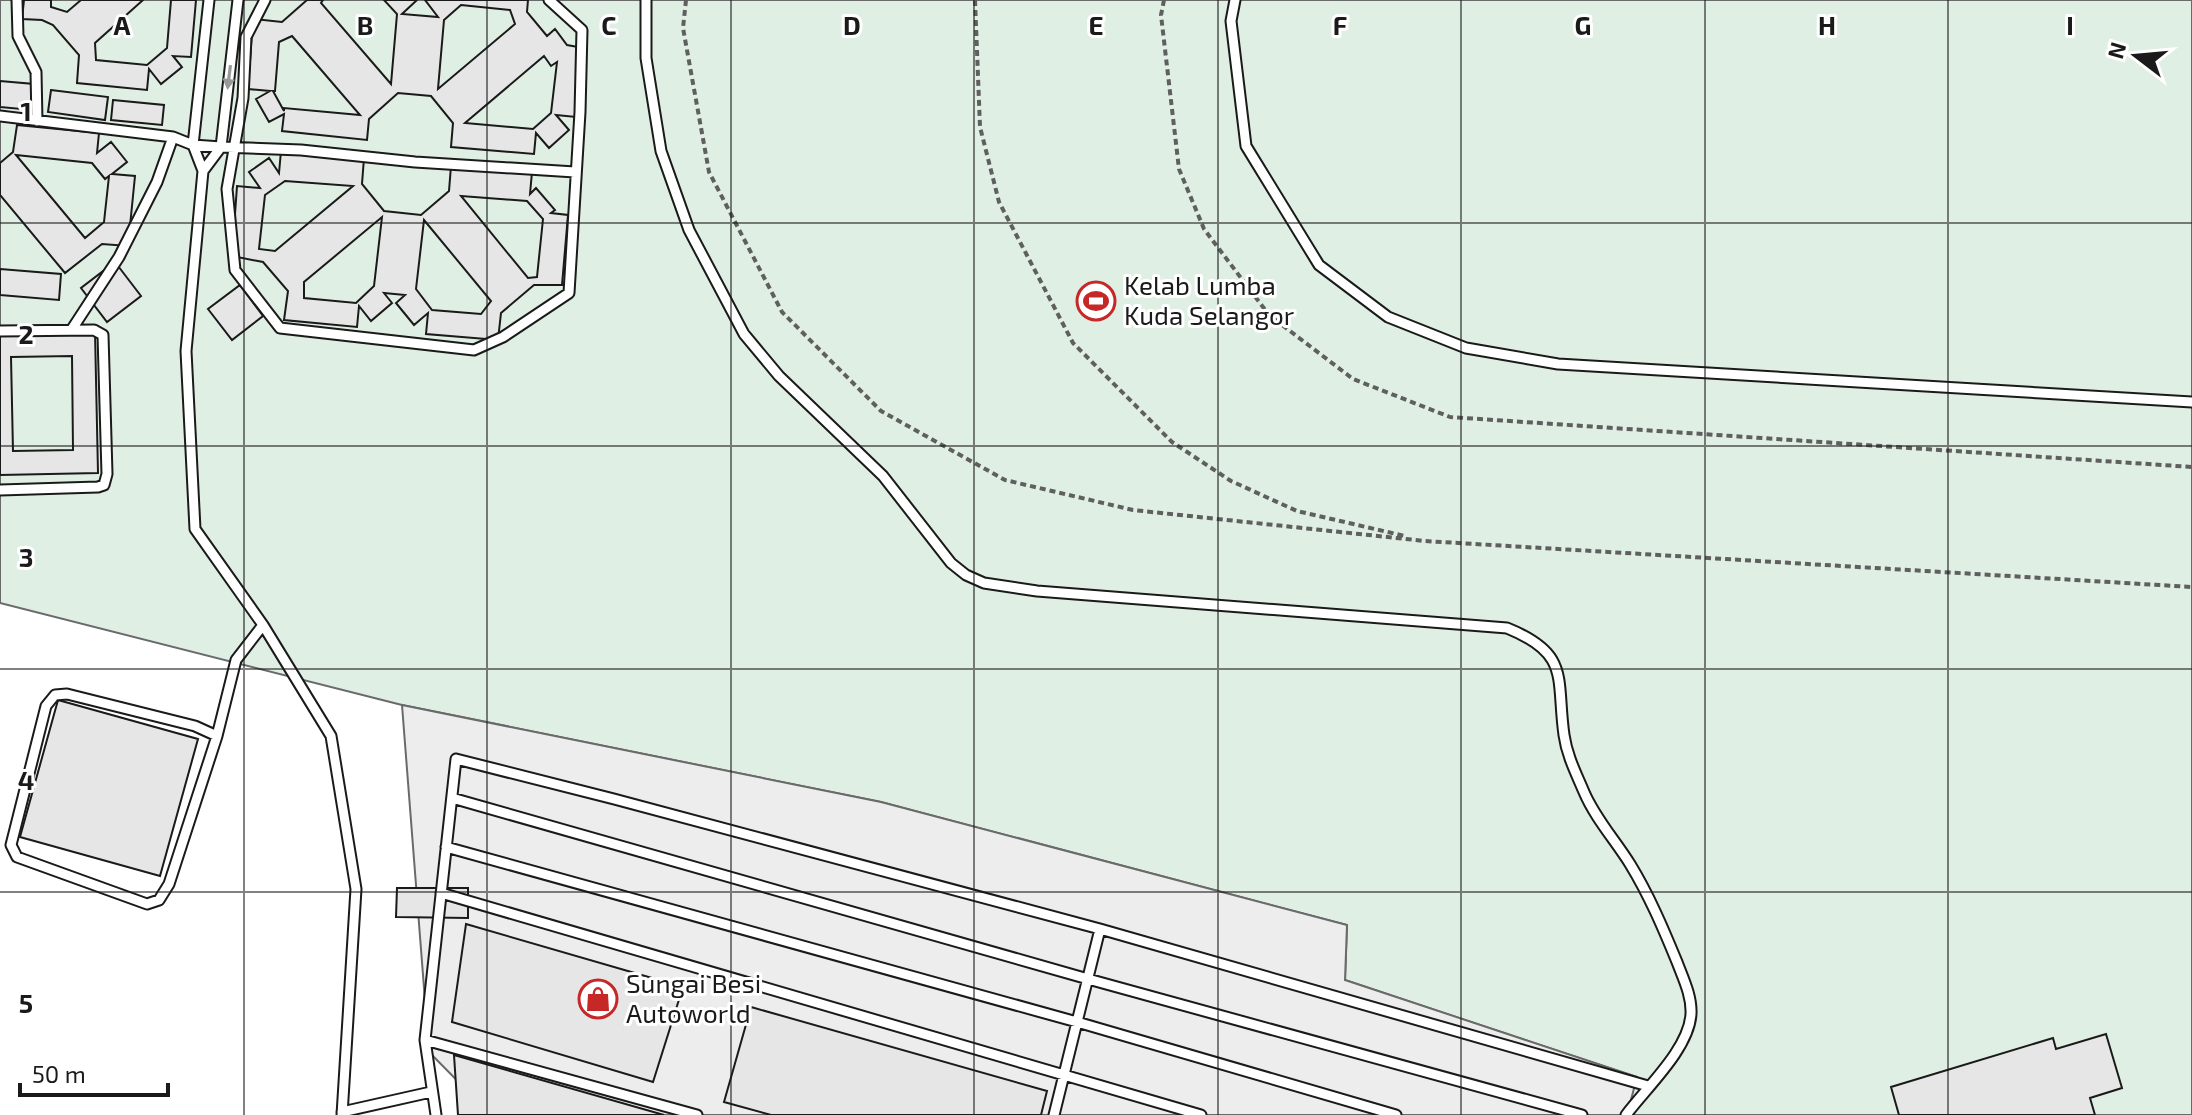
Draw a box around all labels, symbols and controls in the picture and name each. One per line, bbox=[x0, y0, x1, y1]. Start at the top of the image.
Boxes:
text: A bbox=[114, 9, 131, 40]
text: B bbox=[357, 9, 373, 40]
text: C bbox=[601, 9, 617, 40]
text: D bbox=[843, 9, 861, 40]
text: E bbox=[1088, 9, 1104, 40]
text: F bbox=[1333, 9, 1347, 40]
text: G bbox=[1575, 9, 1591, 40]
text: H bbox=[1818, 9, 1836, 40]
text: I bbox=[2066, 9, 2074, 40]
north arrow bbox=[2096, 16, 2176, 96]
text: N bbox=[2101, 39, 2130, 61]
one-way arrow bbox=[223, 65, 236, 90]
text: 1 bbox=[20, 95, 32, 126]
place label: Kelab Lumba Kuda Selangor bbox=[1124, 269, 1294, 330]
sports icon: Kelab Lumba Kuda Selangor bbox=[1075, 280, 1117, 322]
text: 2 bbox=[18, 318, 34, 349]
text: 3 bbox=[19, 541, 33, 572]
text: 4 bbox=[18, 764, 34, 795]
place label: Sungai Besi Autoworld bbox=[626, 967, 761, 1028]
shop icon: Sungai Besi Autoworld bbox=[577, 978, 619, 1020]
text: 5 bbox=[19, 987, 33, 1018]
scale bar bbox=[20, 1047, 168, 1097]
text: 50 m bbox=[32, 1059, 86, 1088]

